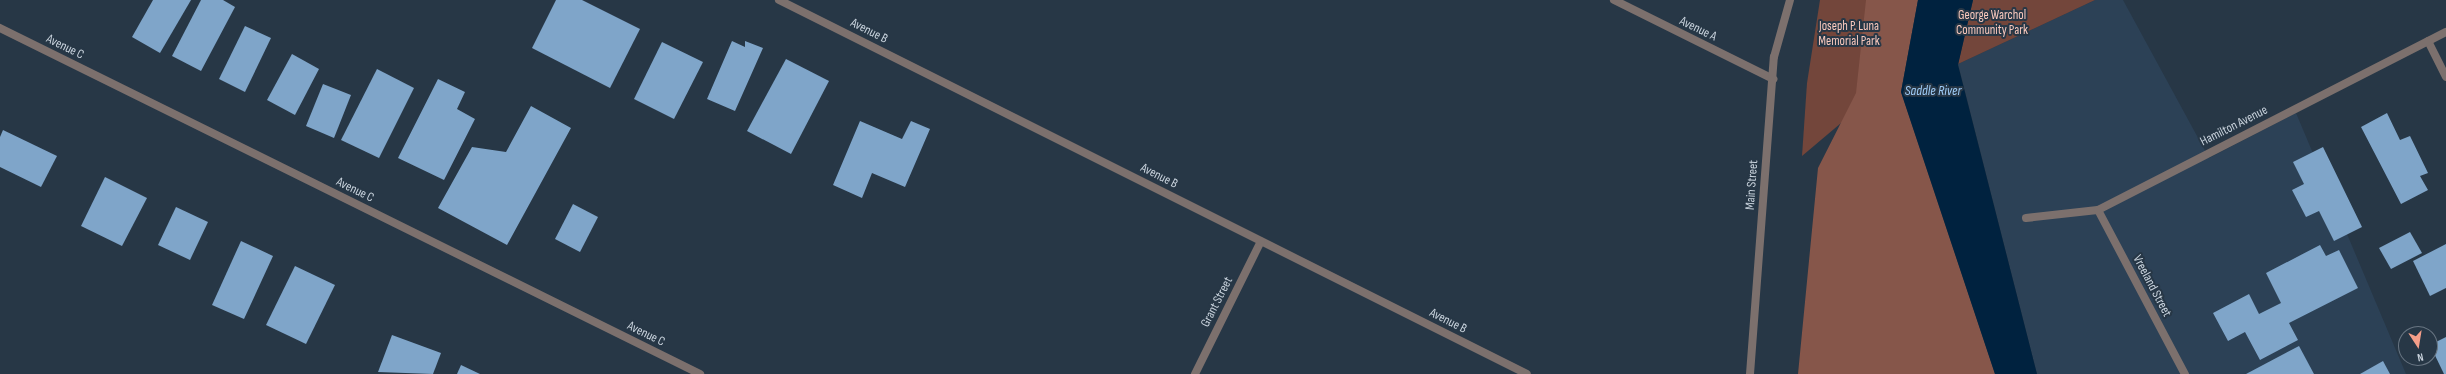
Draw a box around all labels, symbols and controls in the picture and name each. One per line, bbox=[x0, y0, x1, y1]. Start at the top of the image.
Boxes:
park label: George Warchol Community Park bbox=[1956, 8, 2028, 39]
street label: Avenue A bbox=[1677, 13, 1719, 45]
street label: Avenue B bbox=[848, 15, 890, 47]
park label: Joseph P. Luna Memorial Park bbox=[1818, 19, 1880, 50]
street label: Avenue C bbox=[44, 31, 86, 63]
water label: Saddle River bbox=[1905, 83, 1961, 99]
street label: Hamilton Avenue bbox=[2198, 102, 2270, 150]
street label: Main Street bbox=[1742, 159, 1762, 211]
street label: Avenue B bbox=[1138, 160, 1180, 192]
street label: Avenue C bbox=[334, 174, 376, 206]
street label: Vreeland Street bbox=[2129, 253, 2175, 319]
street label: Grant Street bbox=[1198, 274, 1236, 330]
street label: Avenue B bbox=[1427, 305, 1469, 337]
street label: Avenue C bbox=[625, 318, 667, 350]
north arrow bbox=[2398, 326, 2438, 366]
text: N bbox=[2416, 350, 2425, 364]

